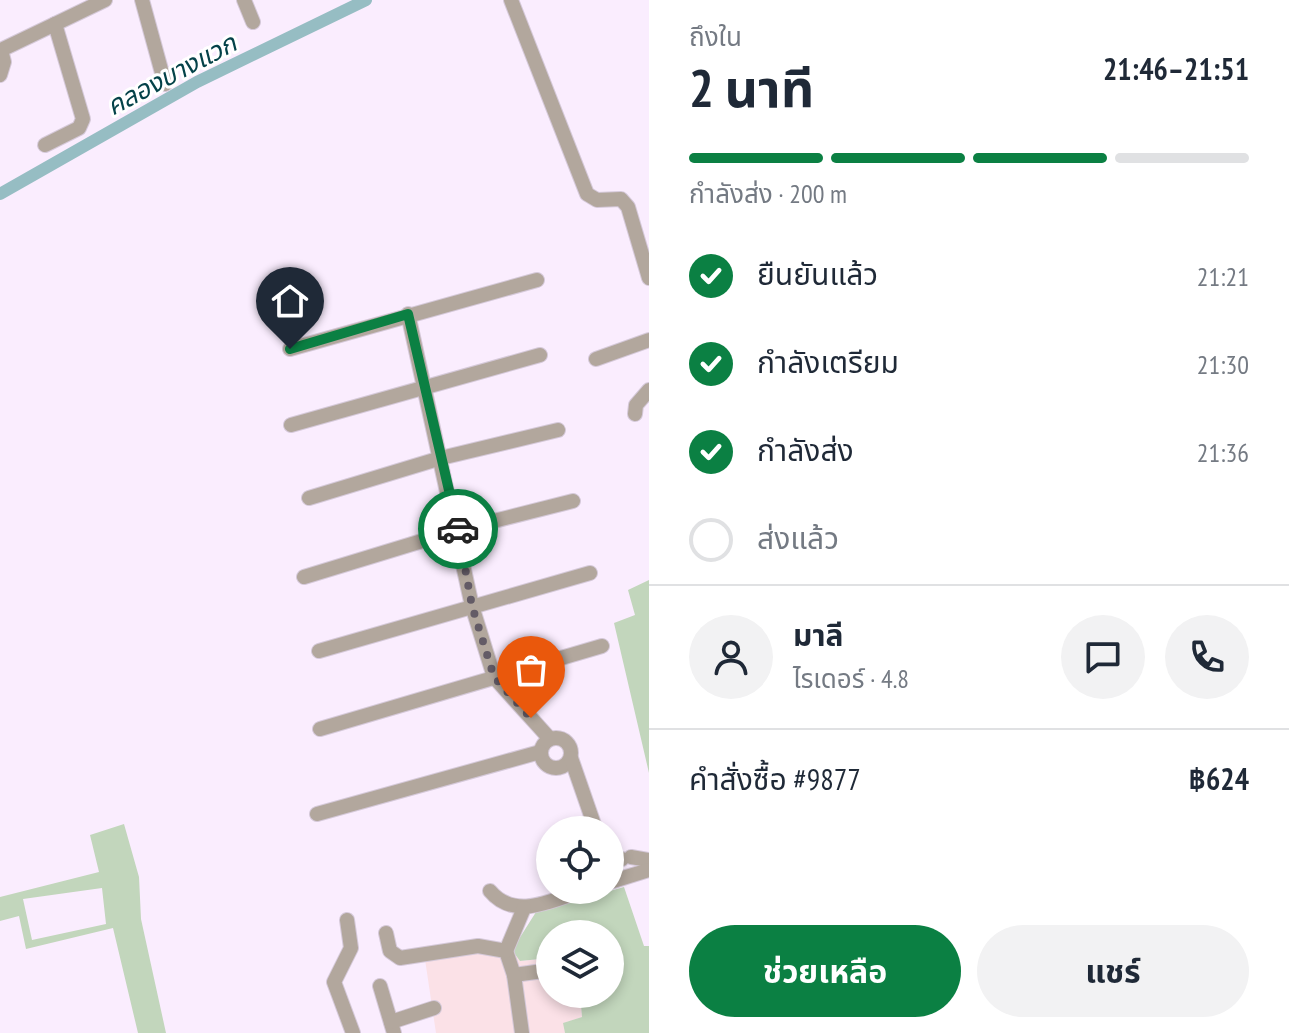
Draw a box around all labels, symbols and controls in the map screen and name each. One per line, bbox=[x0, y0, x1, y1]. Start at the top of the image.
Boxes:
text: ถึงใน bbox=[689, 20, 742, 53]
water label: คลองบางแวก bbox=[100, 25, 243, 122]
text: 21:46–21:51 bbox=[1103, 49, 1249, 88]
text: 2 นาที bbox=[689, 54, 814, 121]
text: กำลังส่ง · 200 m bbox=[689, 177, 847, 210]
icon: check bbox=[689, 254, 733, 298]
text: ยืนยันแล้ว bbox=[757, 254, 878, 293]
text: 21:21 bbox=[1197, 260, 1249, 293]
pin bbox=[256, 267, 324, 349]
icon: home bbox=[268, 279, 312, 323]
icon: check bbox=[689, 342, 733, 386]
text: กำลังเตรียม bbox=[757, 342, 899, 381]
text: 21:30 bbox=[1197, 348, 1249, 381]
icon: check bbox=[689, 430, 733, 474]
text: กำลังส่ง bbox=[757, 430, 854, 469]
text: 21:36 bbox=[1197, 436, 1249, 469]
courier bbox=[418, 489, 498, 569]
icon: car bbox=[436, 507, 480, 551]
text: ส่งแล้ว bbox=[757, 518, 839, 557]
button: person bbox=[689, 615, 773, 699]
text: มาลี bbox=[793, 615, 843, 654]
button: chat bbox=[1061, 615, 1145, 699]
button: phone bbox=[1165, 615, 1249, 699]
pin bbox=[497, 636, 565, 718]
icon: bag bbox=[509, 648, 553, 692]
text: ไรเดอร์ · 4.8 bbox=[793, 662, 909, 695]
text: คำสั่งซื้อ #9877 bbox=[689, 759, 861, 798]
text: ฿624 bbox=[1189, 759, 1249, 798]
map controls bbox=[536, 816, 624, 1008]
button: locate bbox=[536, 816, 624, 904]
button: layers bbox=[536, 920, 624, 1008]
button: ช่วยเหลือ bbox=[689, 925, 961, 1017]
button: แชร์ bbox=[977, 925, 1249, 1017]

